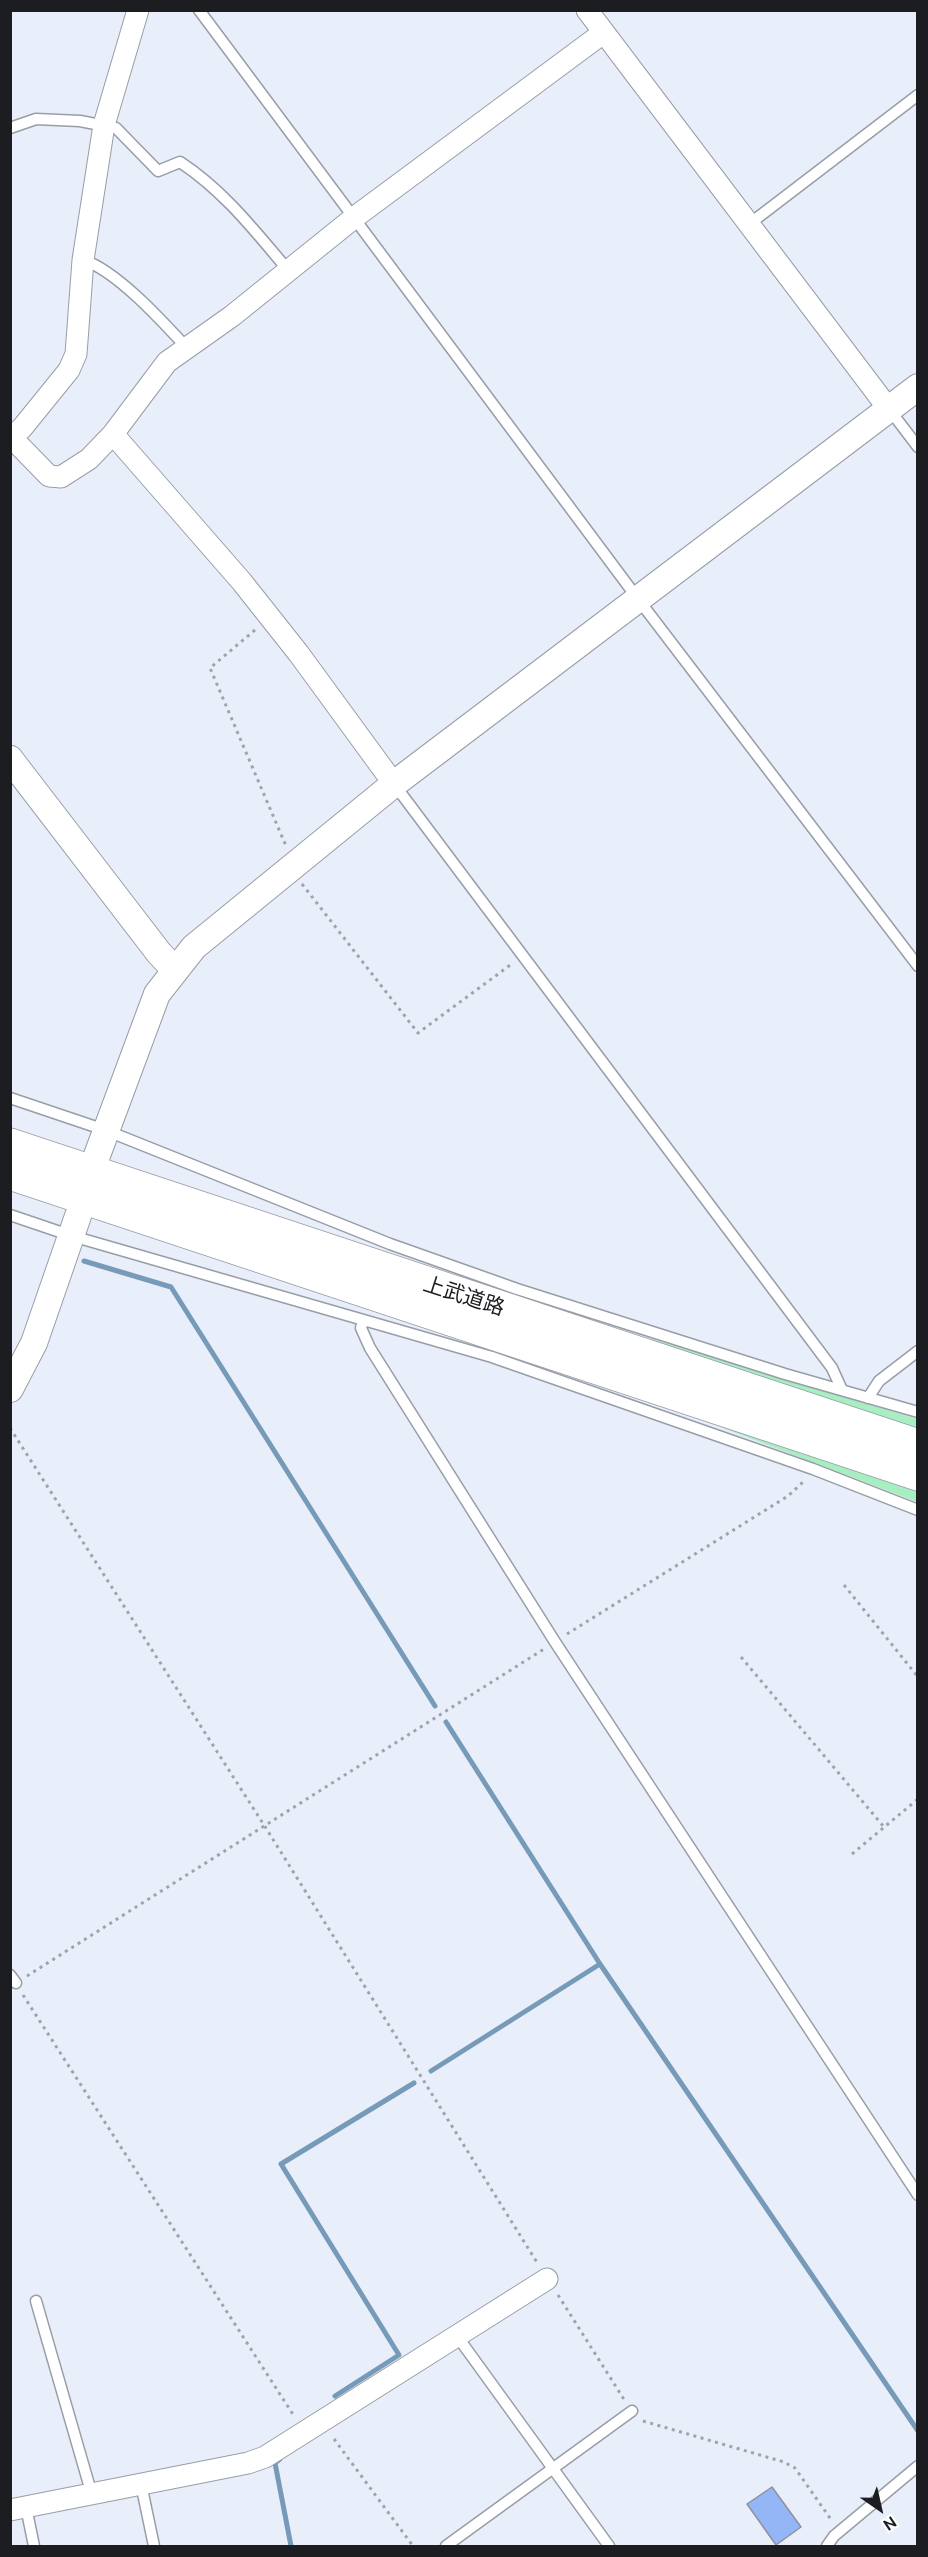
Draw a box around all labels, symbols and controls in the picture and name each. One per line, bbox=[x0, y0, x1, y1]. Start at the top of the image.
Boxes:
street label: 上武道路 bbox=[420, 1271, 508, 1321]
north arrow bbox=[850, 2479, 910, 2539]
text: N bbox=[880, 2513, 900, 2535]

